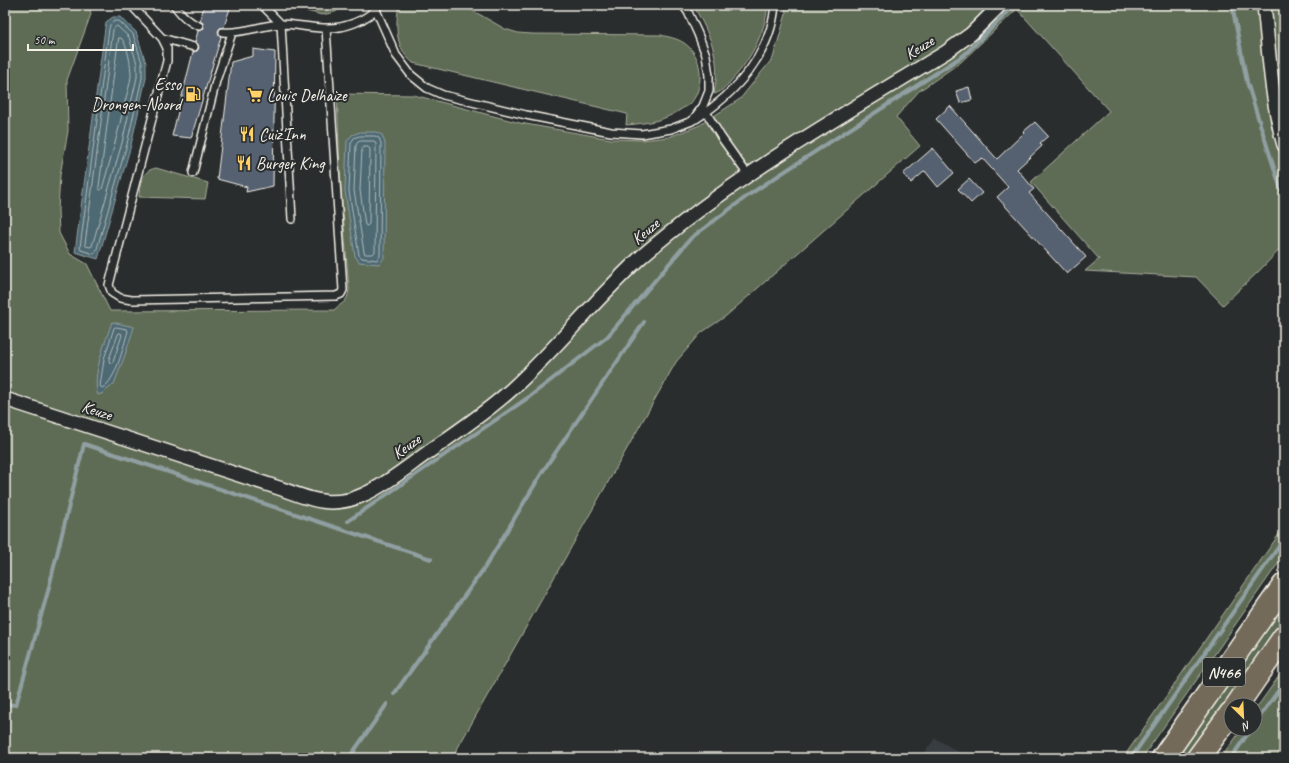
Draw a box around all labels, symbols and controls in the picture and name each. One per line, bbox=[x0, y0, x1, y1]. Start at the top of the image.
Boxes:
scale bar bbox=[28, 26, 133, 52]
street label: Keuze bbox=[901, 30, 939, 64]
text: 50 m bbox=[34, 32, 56, 48]
place label: Esso Drongen-Noord bbox=[91, 74, 184, 115]
fuel station icon: Esso Drongen-Noord bbox=[184, 85, 202, 103]
place label: Louis Delhaize bbox=[267, 85, 348, 106]
supermarket icon: Louis Delhaize bbox=[246, 86, 264, 104]
place label: Cuiz'Inn bbox=[259, 124, 306, 145]
restaurant icon: Cuiz'Inn bbox=[238, 125, 256, 143]
place label: Burger King bbox=[256, 153, 326, 174]
restaurant icon: Burger King bbox=[235, 154, 253, 172]
street label: Keuze bbox=[627, 213, 665, 249]
street label: Keuze bbox=[79, 396, 116, 426]
street label: Keuze bbox=[388, 428, 426, 464]
road number: N466 bbox=[1203, 658, 1245, 686]
north arrow bbox=[1223, 697, 1263, 737]
text: N bbox=[1239, 718, 1253, 735]

